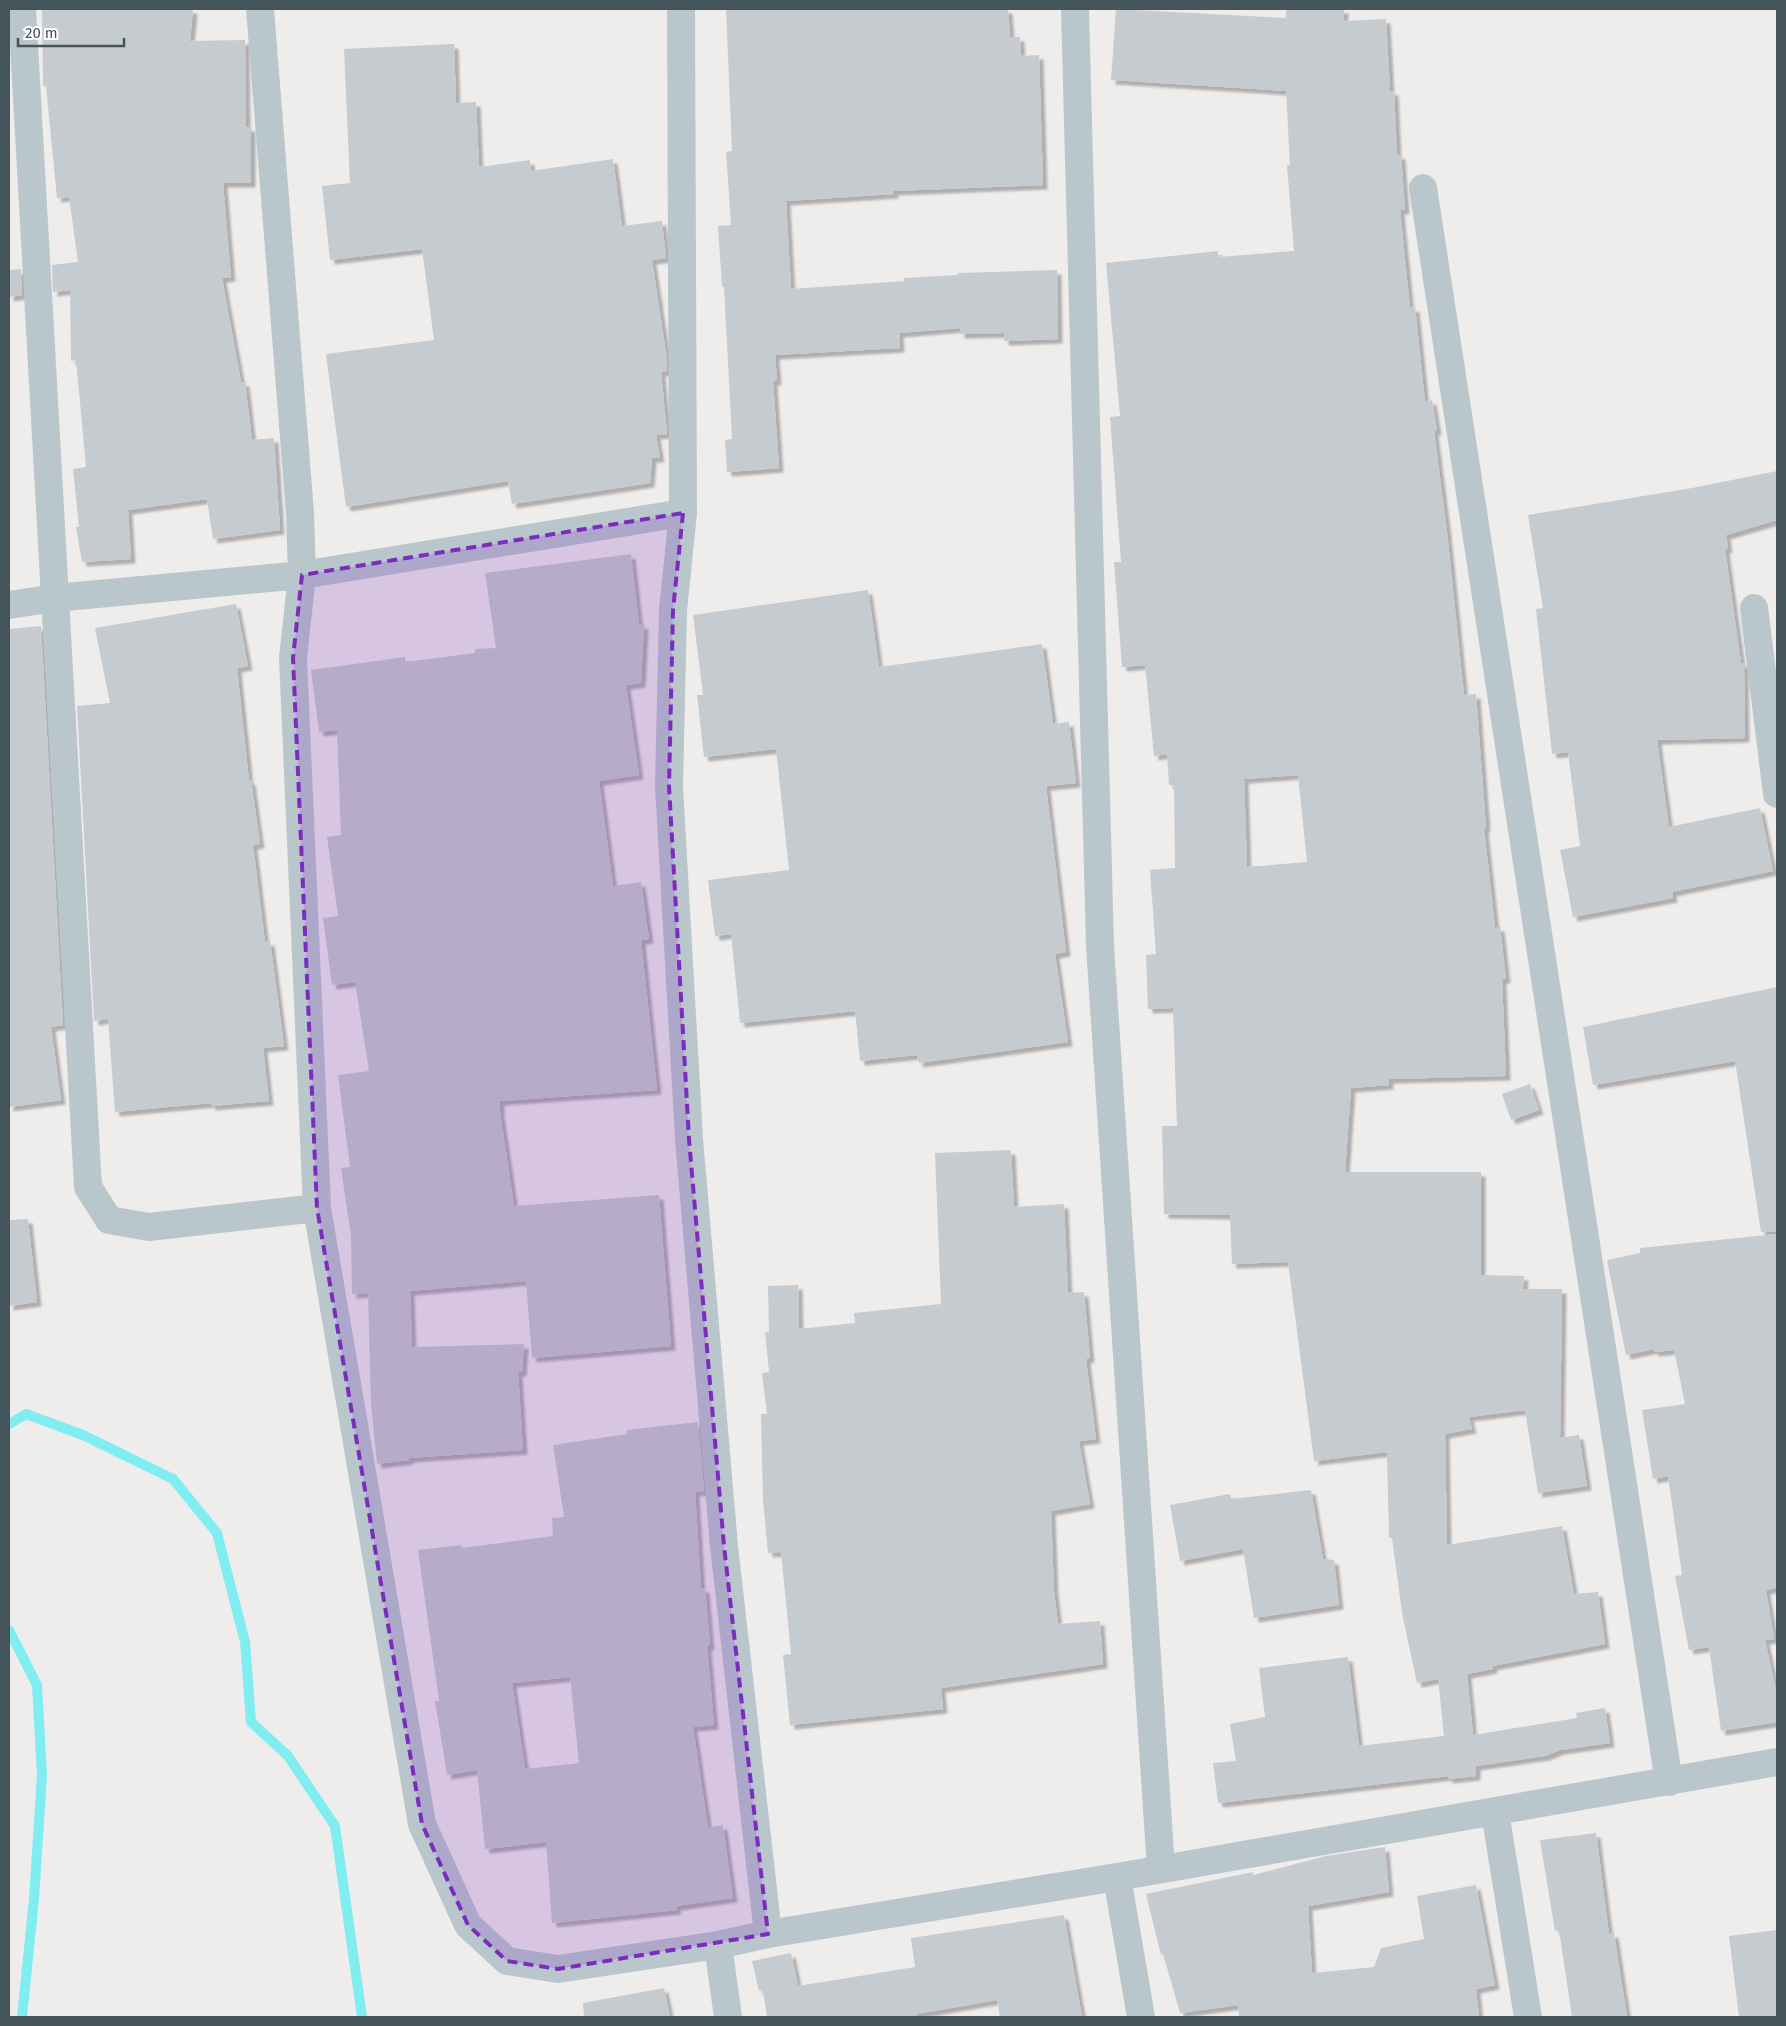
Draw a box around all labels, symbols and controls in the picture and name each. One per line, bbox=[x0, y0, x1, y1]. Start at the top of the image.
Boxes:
scale bar bbox=[18, 15, 124, 47]
text: 20 m bbox=[25, 24, 58, 42]

